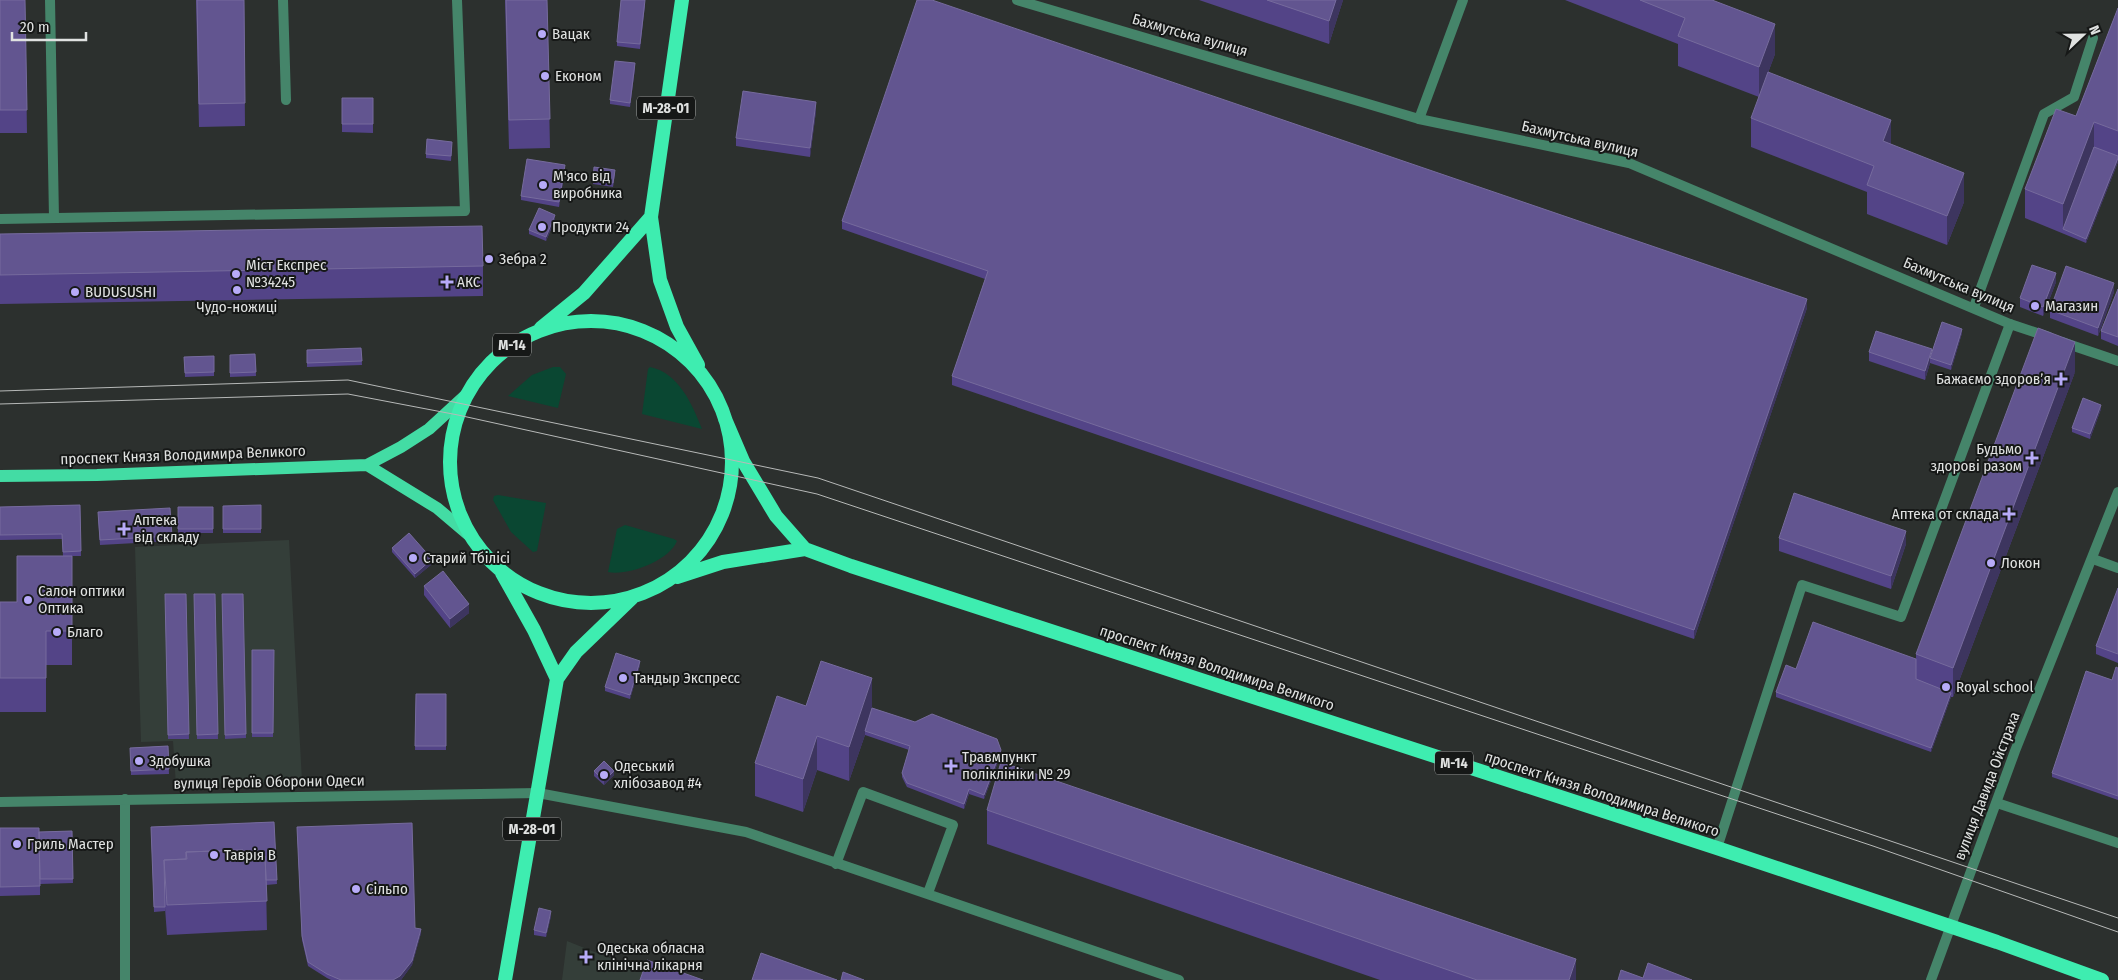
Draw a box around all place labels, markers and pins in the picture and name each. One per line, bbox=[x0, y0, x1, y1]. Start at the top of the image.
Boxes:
place label: Вацак bbox=[552, 25, 590, 43]
marker: Вацак bbox=[536, 28, 548, 40]
place label: Економ bbox=[555, 67, 602, 85]
marker: Економ bbox=[539, 70, 551, 82]
place label: М'ясо від виробника bbox=[553, 167, 622, 202]
marker: М'ясо від виробника bbox=[537, 179, 549, 191]
place label: Продукти 24 bbox=[552, 218, 629, 236]
marker: Продукти 24 bbox=[536, 221, 548, 233]
place label: Зебра 2 bbox=[499, 250, 547, 268]
marker: Зебра 2 bbox=[483, 253, 495, 265]
place label: Міст Експрес №34245 bbox=[246, 256, 327, 291]
marker: Міст Експрес №34245 bbox=[230, 268, 242, 280]
place label: АКС bbox=[457, 273, 481, 291]
marker: АКС bbox=[441, 276, 453, 288]
place label: BUDUSUSHI bbox=[85, 283, 156, 301]
marker: Чудо-ножиці bbox=[231, 284, 243, 296]
marker: BUDUSUSHI bbox=[69, 286, 81, 298]
place label: Магазин bbox=[2045, 297, 2098, 315]
place label: Чудо-ножиці bbox=[197, 298, 277, 316]
marker: Магазин bbox=[2029, 300, 2041, 312]
place label: Бажаємо здоровʼя bbox=[1936, 370, 2051, 388]
marker: Бажаємо здоровʼя bbox=[2055, 373, 2067, 385]
place label: Будьмо здорові разом bbox=[1931, 440, 2022, 475]
marker: Будьмо здорові разом bbox=[2026, 452, 2038, 464]
place label: Аптека от склада bbox=[1892, 505, 1999, 523]
marker: Аптека от склада bbox=[2003, 508, 2015, 520]
place label: Аптека від складу bbox=[134, 511, 199, 546]
marker: Аптека від складу bbox=[118, 523, 130, 535]
place label: Старий Тбілісі bbox=[423, 549, 510, 567]
marker: Старий Тбілісі bbox=[407, 552, 419, 564]
place label: Локон bbox=[2001, 554, 2041, 572]
marker: Локон bbox=[1985, 557, 1997, 569]
place label: Салон оптики Оптика bbox=[38, 582, 125, 617]
marker: Салон оптики Оптика bbox=[22, 594, 34, 606]
place label: Благо bbox=[67, 623, 103, 641]
marker: Благо bbox=[51, 626, 63, 638]
place label: Тандыр Экспресс bbox=[633, 669, 741, 687]
marker: Тандыр Экспресс bbox=[617, 672, 629, 684]
place label: Royal school bbox=[1956, 678, 2033, 696]
marker: Royal school bbox=[1940, 681, 1952, 693]
place label: Травмпункт поліклініки № 29 bbox=[962, 748, 1071, 783]
place label: Здобушка bbox=[149, 752, 211, 770]
marker: Здобушка bbox=[133, 755, 145, 767]
place label: Одеський хлібозавод #4 bbox=[614, 757, 702, 792]
marker: Травмпункт поліклініки № 29 bbox=[944, 759, 958, 773]
marker: Одеський хлібозавод #4 bbox=[598, 769, 610, 781]
place label: Гриль Мастер bbox=[27, 835, 114, 853]
marker: Гриль Мастер bbox=[11, 838, 23, 850]
place label: Таврія В bbox=[224, 846, 276, 864]
marker: Таврія В bbox=[208, 849, 220, 861]
place label: Сільпо bbox=[366, 880, 408, 898]
marker: Сільпо bbox=[350, 883, 362, 895]
place label: Одеська обласна клінічна лікарня bbox=[597, 939, 705, 974]
marker: Одеська обласна клінічна лікарня bbox=[579, 950, 593, 964]

